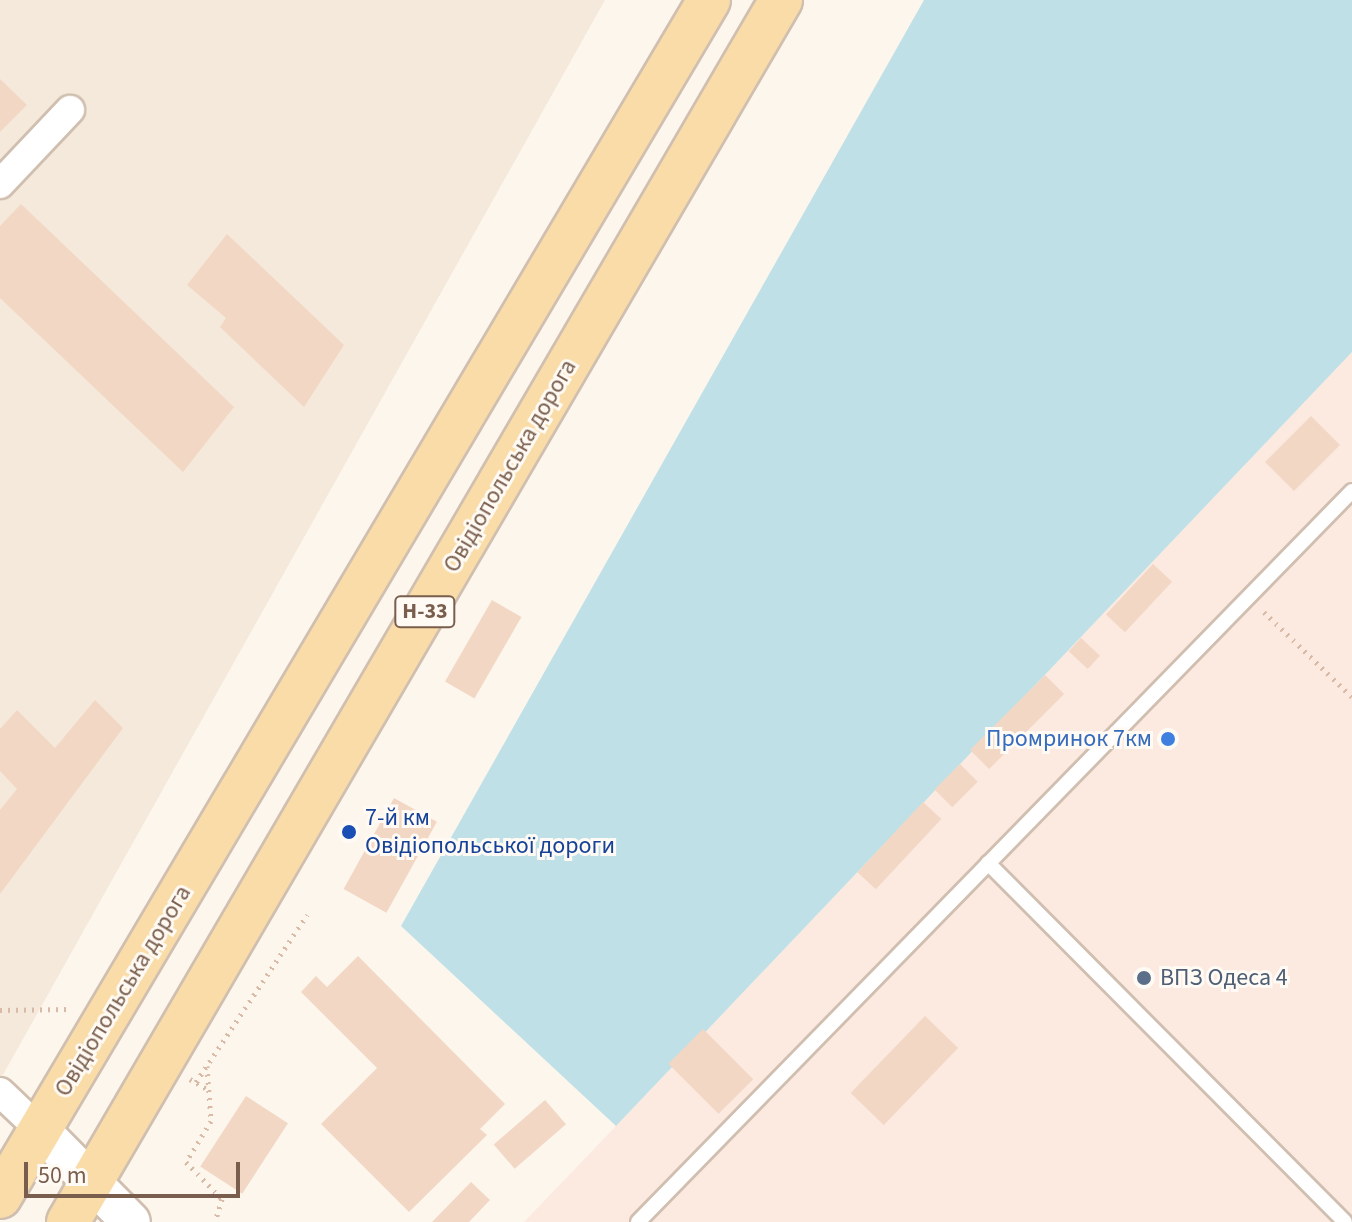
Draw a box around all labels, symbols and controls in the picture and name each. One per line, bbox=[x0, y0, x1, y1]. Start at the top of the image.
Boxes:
street label: Овідіопольська дорога bbox=[437, 354, 583, 578]
road number: Н-33 bbox=[393, 594, 457, 630]
place label: Промринок 7км bbox=[986, 725, 1152, 753]
marker: Промринок 7км bbox=[1159, 730, 1177, 748]
place label: 7-й км Овідіопольської дороги bbox=[365, 804, 615, 860]
marker: 7-й км Овідіопольської дороги bbox=[340, 823, 358, 841]
street label: Овідіопольська дорога bbox=[49, 880, 197, 1102]
place label: ВПЗ Одеса 4 bbox=[1160, 964, 1288, 992]
marker: ВПЗ Одеса 4 bbox=[1135, 969, 1153, 987]
scale bar bbox=[28, 1146, 244, 1196]
text: 50 m bbox=[38, 1158, 87, 1193]

